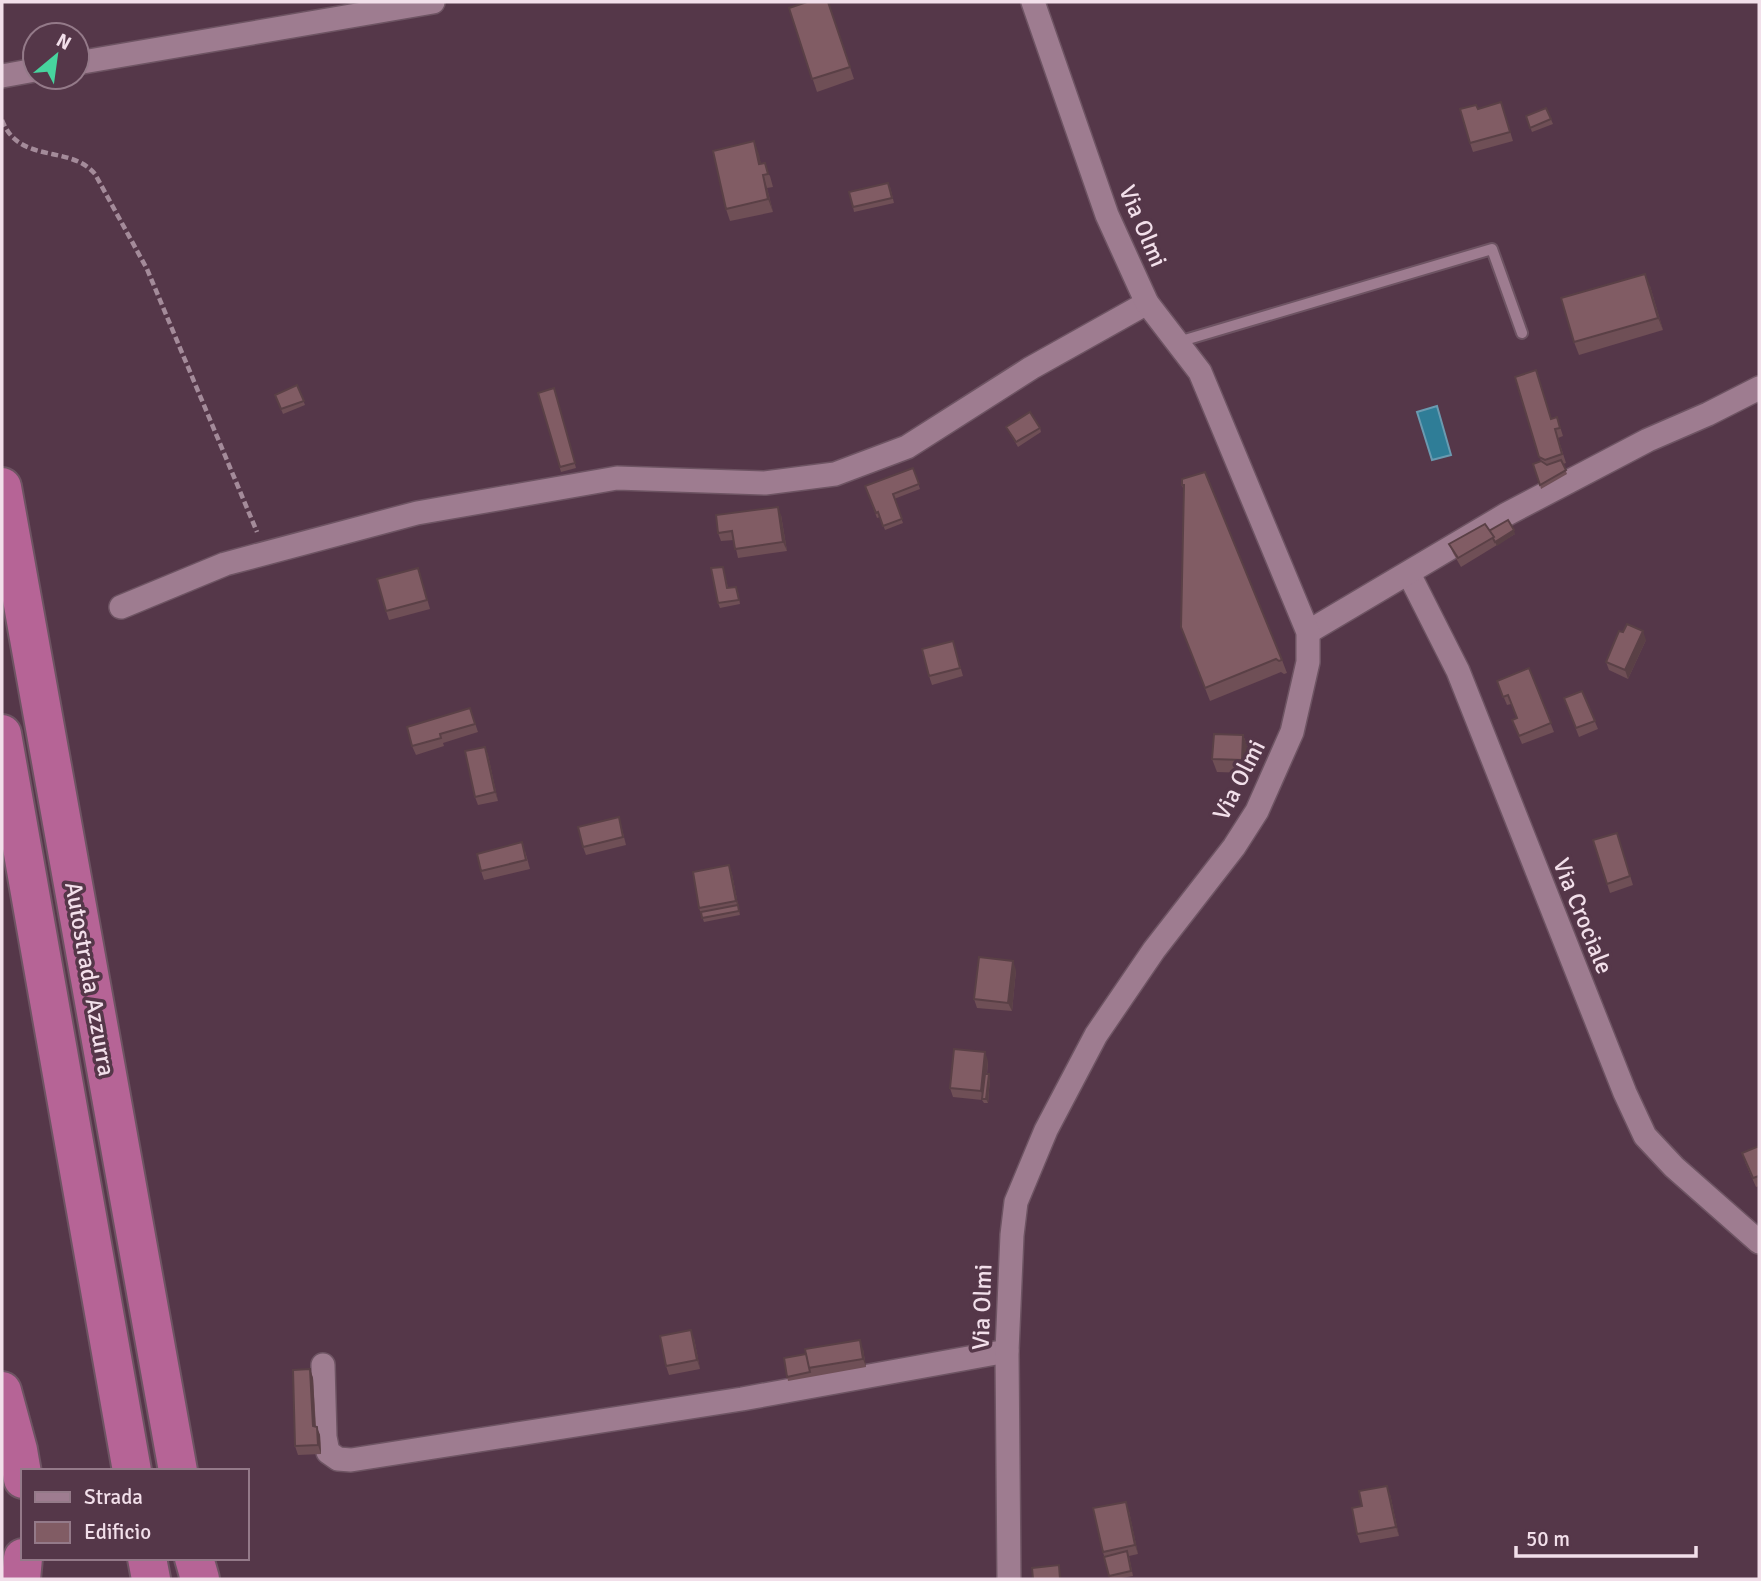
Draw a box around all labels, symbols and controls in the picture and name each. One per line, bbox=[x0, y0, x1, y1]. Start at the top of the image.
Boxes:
north arrow bbox=[21, 21, 91, 91]
text: N bbox=[52, 28, 75, 56]
street label: Via Olmi bbox=[1112, 180, 1174, 272]
street label: Via Olmi bbox=[1206, 735, 1272, 825]
street label: Via Crociale bbox=[1546, 854, 1620, 978]
street label: Autostrada Azzurra bbox=[58, 879, 122, 1079]
street label: Via Olmi bbox=[966, 1263, 998, 1351]
legend bbox=[21, 1469, 248, 1560]
text: Strada bbox=[84, 1484, 143, 1510]
scale bar bbox=[1516, 1514, 1696, 1558]
text: Edificio bbox=[84, 1519, 151, 1545]
text: 50 m bbox=[1526, 1526, 1570, 1552]

